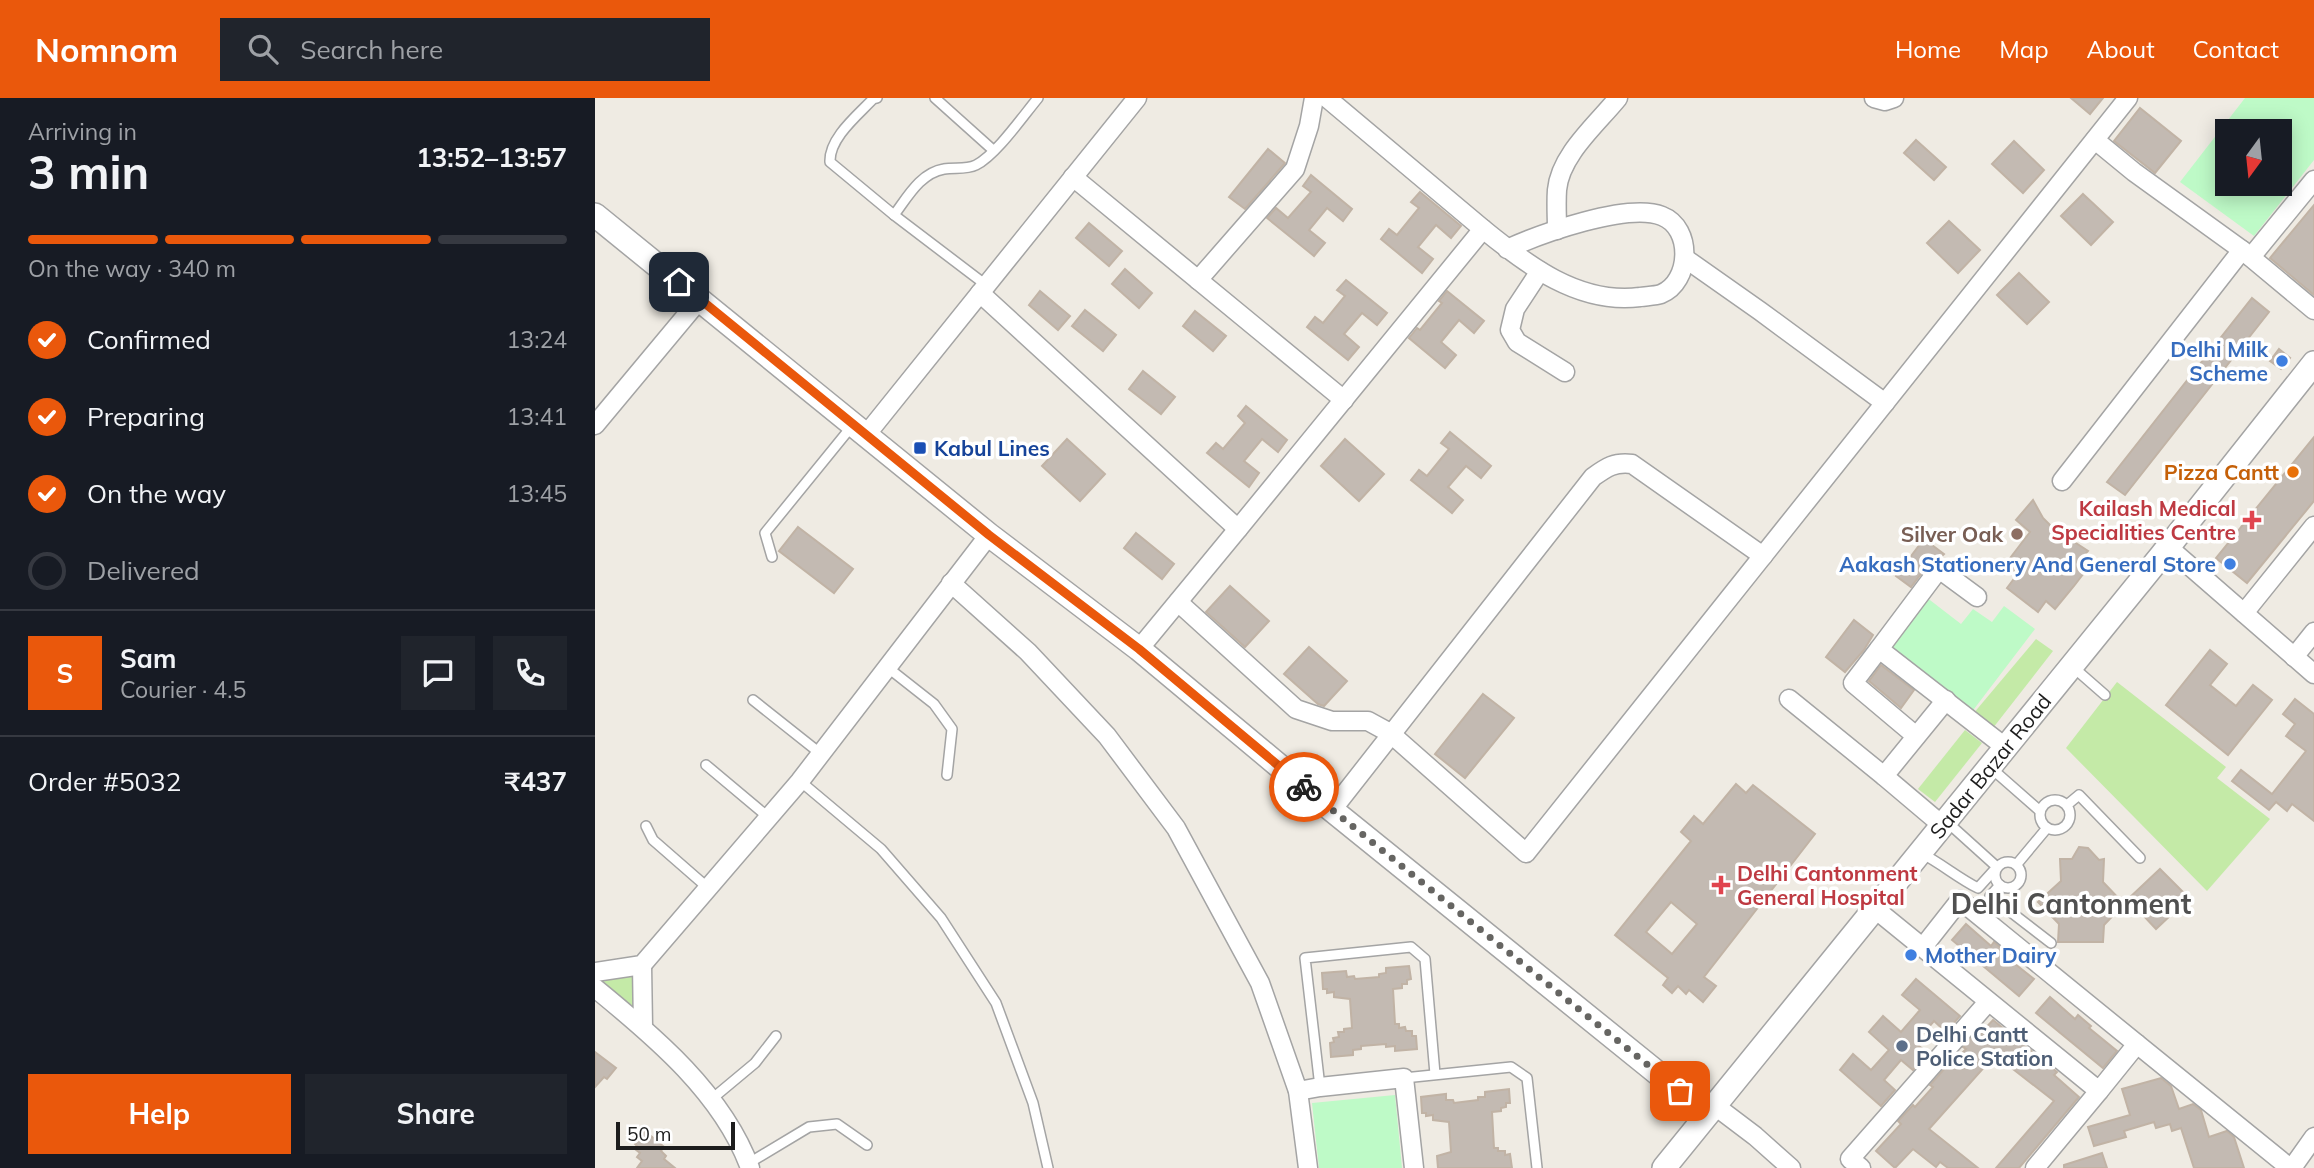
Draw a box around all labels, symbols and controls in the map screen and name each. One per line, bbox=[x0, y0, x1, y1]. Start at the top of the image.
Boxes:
search box bbox=[220, 18, 710, 81]
text: Nomnom bbox=[35, 29, 178, 70]
icon: search bbox=[244, 30, 282, 68]
text: Search here bbox=[300, 33, 443, 66]
text: Home bbox=[1895, 34, 1961, 64]
text: Map bbox=[1999, 34, 2049, 64]
text: About bbox=[2087, 34, 2155, 64]
text: Contact bbox=[2193, 34, 2279, 64]
text: Arriving in bbox=[28, 117, 137, 146]
north arrow bbox=[2215, 119, 2293, 196]
map controls bbox=[2215, 119, 2292, 196]
text: 13:52–13:57 bbox=[416, 141, 567, 174]
text: 3 min bbox=[28, 143, 149, 201]
pin bbox=[649, 252, 709, 312]
text: On the way · 340 m bbox=[28, 254, 236, 283]
icon: home bbox=[660, 263, 698, 301]
icon: check bbox=[28, 321, 66, 359]
text: Confirmed bbox=[87, 323, 211, 356]
text: 13:24 bbox=[507, 325, 567, 354]
place label: Delhi Milk Scheme bbox=[2170, 336, 2268, 386]
marker: Delhi Milk Scheme bbox=[2274, 353, 2290, 369]
icon: check bbox=[28, 398, 66, 436]
text: Preparing bbox=[87, 400, 205, 433]
text: 13:41 bbox=[507, 402, 567, 431]
place label: Kabul Lines bbox=[934, 435, 1050, 461]
marker: Kabul Lines bbox=[912, 440, 928, 456]
place label: Pizza Cantt bbox=[2164, 459, 2279, 485]
marker: Pizza Cantt bbox=[2285, 464, 2301, 480]
icon: check bbox=[28, 475, 66, 513]
text: On the way bbox=[87, 477, 226, 510]
text: 13:45 bbox=[507, 479, 567, 508]
place label: Kailash Medical Specialities Centre bbox=[2051, 495, 2236, 545]
marker: Kailash Medical Specialities Centre bbox=[2242, 510, 2262, 530]
place label: Silver Oak bbox=[1901, 521, 2003, 547]
marker: Silver Oak bbox=[2009, 526, 2025, 542]
place label: Aakash Stationery And General Store bbox=[1839, 551, 2216, 577]
text: Delivered bbox=[87, 554, 200, 587]
marker: Aakash Stationery And General Store bbox=[2222, 556, 2238, 572]
button: chat bbox=[401, 636, 475, 710]
button: phone bbox=[493, 636, 567, 710]
text: Sam bbox=[120, 642, 176, 675]
text: S bbox=[57, 657, 73, 690]
text: Courier · 4.5 bbox=[120, 675, 246, 704]
street label: Sadar Bazar Road bbox=[1924, 688, 2056, 844]
courier bbox=[1269, 752, 1339, 822]
text: Order #5032 bbox=[28, 765, 181, 798]
text: ₹437 bbox=[505, 765, 567, 798]
icon: bike bbox=[1285, 768, 1323, 806]
place label: Delhi Cantonment General Hospital bbox=[1737, 860, 1918, 910]
marker: Delhi Cantonment General Hospital bbox=[1711, 875, 1731, 895]
district label: Delhi Cantonment bbox=[1951, 886, 2192, 921]
place label: Mother Dairy bbox=[1925, 942, 2057, 968]
marker: Mother Dairy bbox=[1903, 947, 1919, 963]
place label: Delhi Cantt Police Station bbox=[1916, 1021, 2053, 1071]
marker: Delhi Cantt Police Station bbox=[1894, 1038, 1910, 1054]
pin bbox=[1650, 1061, 1710, 1121]
icon: bag bbox=[1661, 1072, 1699, 1110]
button: Help bbox=[28, 1074, 291, 1154]
button: Share bbox=[305, 1074, 567, 1154]
scale bar bbox=[616, 1119, 735, 1151]
text: 50 m bbox=[627, 1122, 671, 1146]

